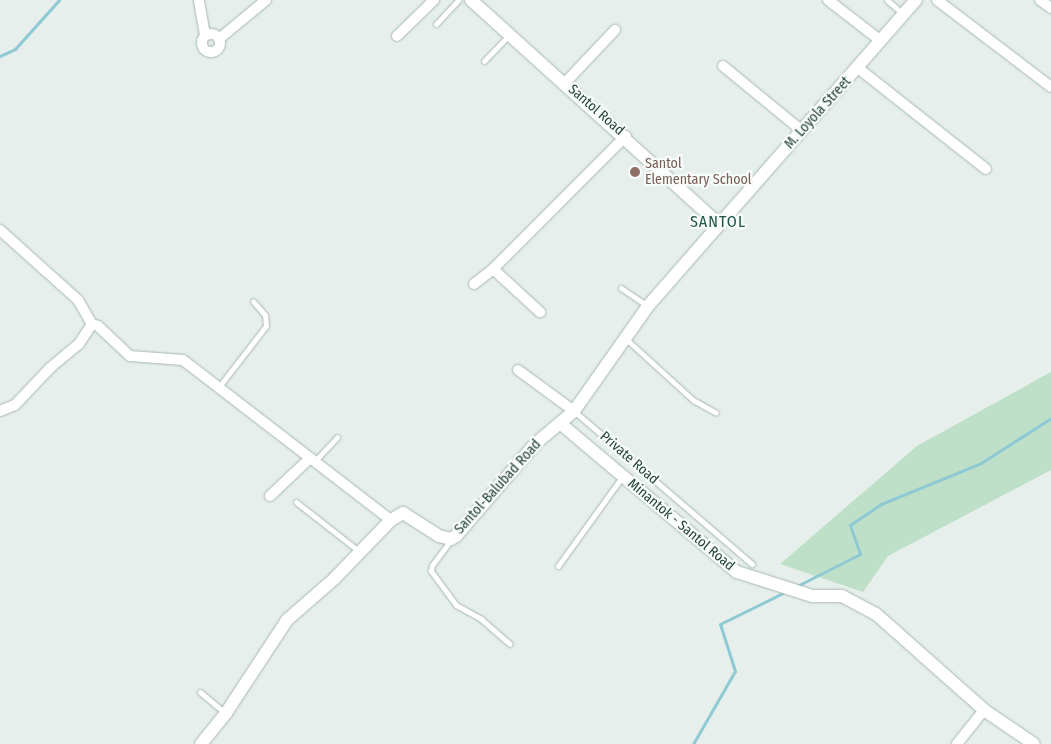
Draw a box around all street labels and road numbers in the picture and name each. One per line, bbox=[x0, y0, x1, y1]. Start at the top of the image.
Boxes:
street label: M. Loyola Street bbox=[781, 74, 855, 152]
street label: Santol Road bbox=[564, 81, 628, 139]
street label: Private Road bbox=[596, 428, 662, 488]
street label: Santol-Balubad Road bbox=[451, 436, 545, 538]
street label: Minantok - Santol Road bbox=[624, 475, 738, 575]

